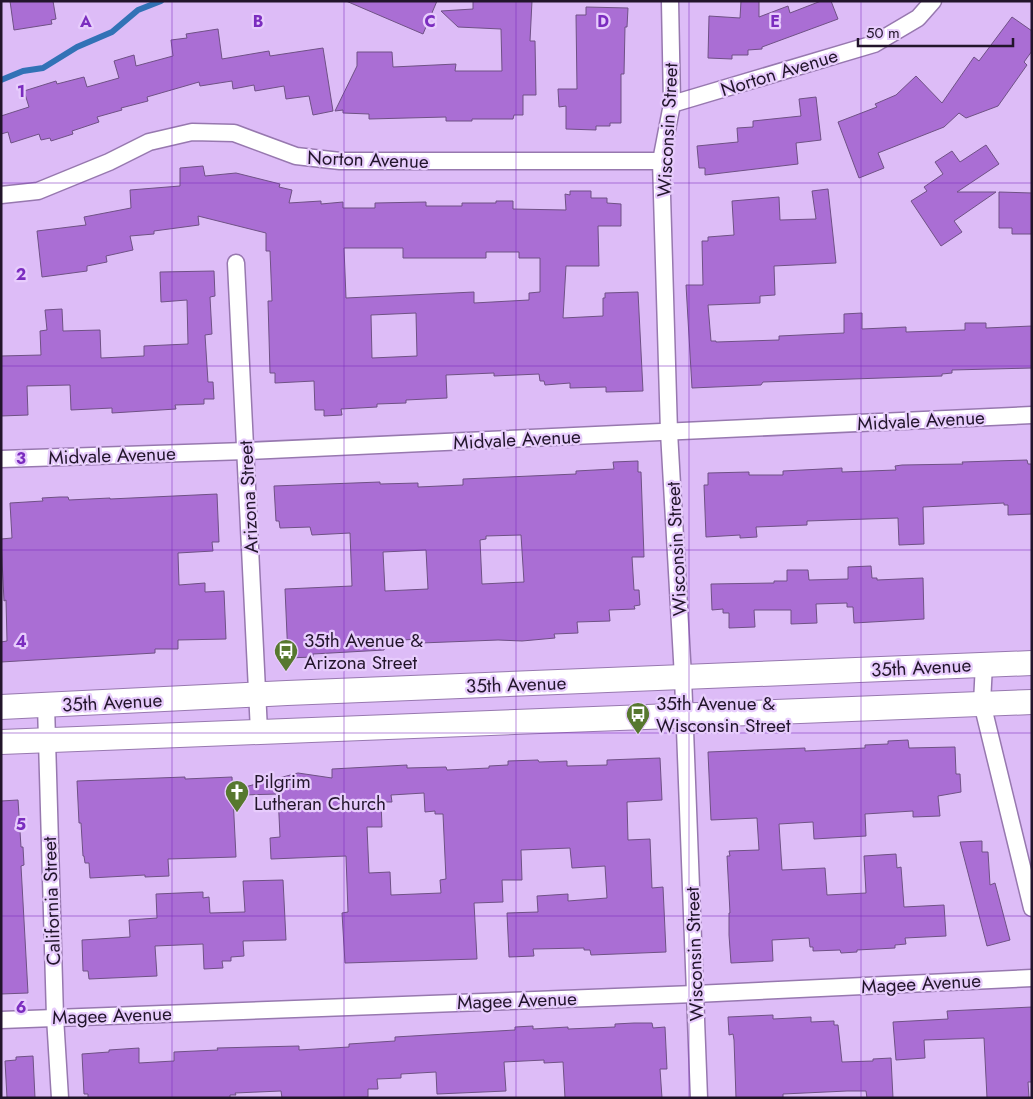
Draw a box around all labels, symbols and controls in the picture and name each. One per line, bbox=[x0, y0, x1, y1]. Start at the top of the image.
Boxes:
text: A bbox=[79, 10, 92, 33]
text: B bbox=[253, 10, 263, 33]
text: C bbox=[424, 10, 436, 33]
text: D bbox=[597, 10, 609, 33]
text: E bbox=[770, 10, 780, 33]
scale bar bbox=[858, 15, 1013, 47]
text: 50 m bbox=[866, 22, 900, 44]
street label: Norton Avenue bbox=[717, 42, 841, 103]
street label: Wisconsin Street bbox=[650, 62, 685, 198]
text: 1 bbox=[17, 80, 25, 103]
street label: Norton Avenue bbox=[307, 144, 429, 175]
text: 2 bbox=[16, 263, 26, 286]
street label: Midvale Avenue bbox=[857, 404, 986, 437]
street label: Midvale Avenue bbox=[453, 423, 582, 456]
street label: Arizona Street bbox=[232, 439, 265, 554]
street label: Midvale Avenue bbox=[48, 440, 177, 471]
text: 3 bbox=[16, 447, 26, 470]
street label: Wisconsin Street bbox=[659, 481, 693, 617]
place label: 35th Avenue & Arizona Street bbox=[304, 627, 423, 676]
text: 4 bbox=[15, 630, 27, 653]
bus stop icon: 35th Avenue & Arizona Street bbox=[273, 638, 299, 672]
street label: 35th Avenue bbox=[870, 651, 972, 684]
street label: 35th Avenue bbox=[465, 669, 567, 700]
street label: 35th Avenue bbox=[61, 686, 163, 719]
place label: 35th Avenue & Wisconsin Street bbox=[656, 690, 791, 739]
bus stop icon: 35th Avenue & Wisconsin Street bbox=[625, 701, 651, 735]
place label: Pilgrim Lutheran Church bbox=[254, 768, 386, 817]
church icon: Pilgrim Lutheran Church bbox=[224, 779, 250, 813]
text: 5 bbox=[16, 813, 26, 836]
street label: California Street bbox=[36, 836, 67, 966]
street label: Wisconsin Street bbox=[679, 886, 710, 1022]
street label: Magee Avenue bbox=[860, 967, 982, 1000]
street label: Magee Avenue bbox=[457, 985, 578, 1016]
text: 6 bbox=[16, 996, 26, 1019]
street label: Magee Avenue bbox=[52, 1000, 173, 1031]

